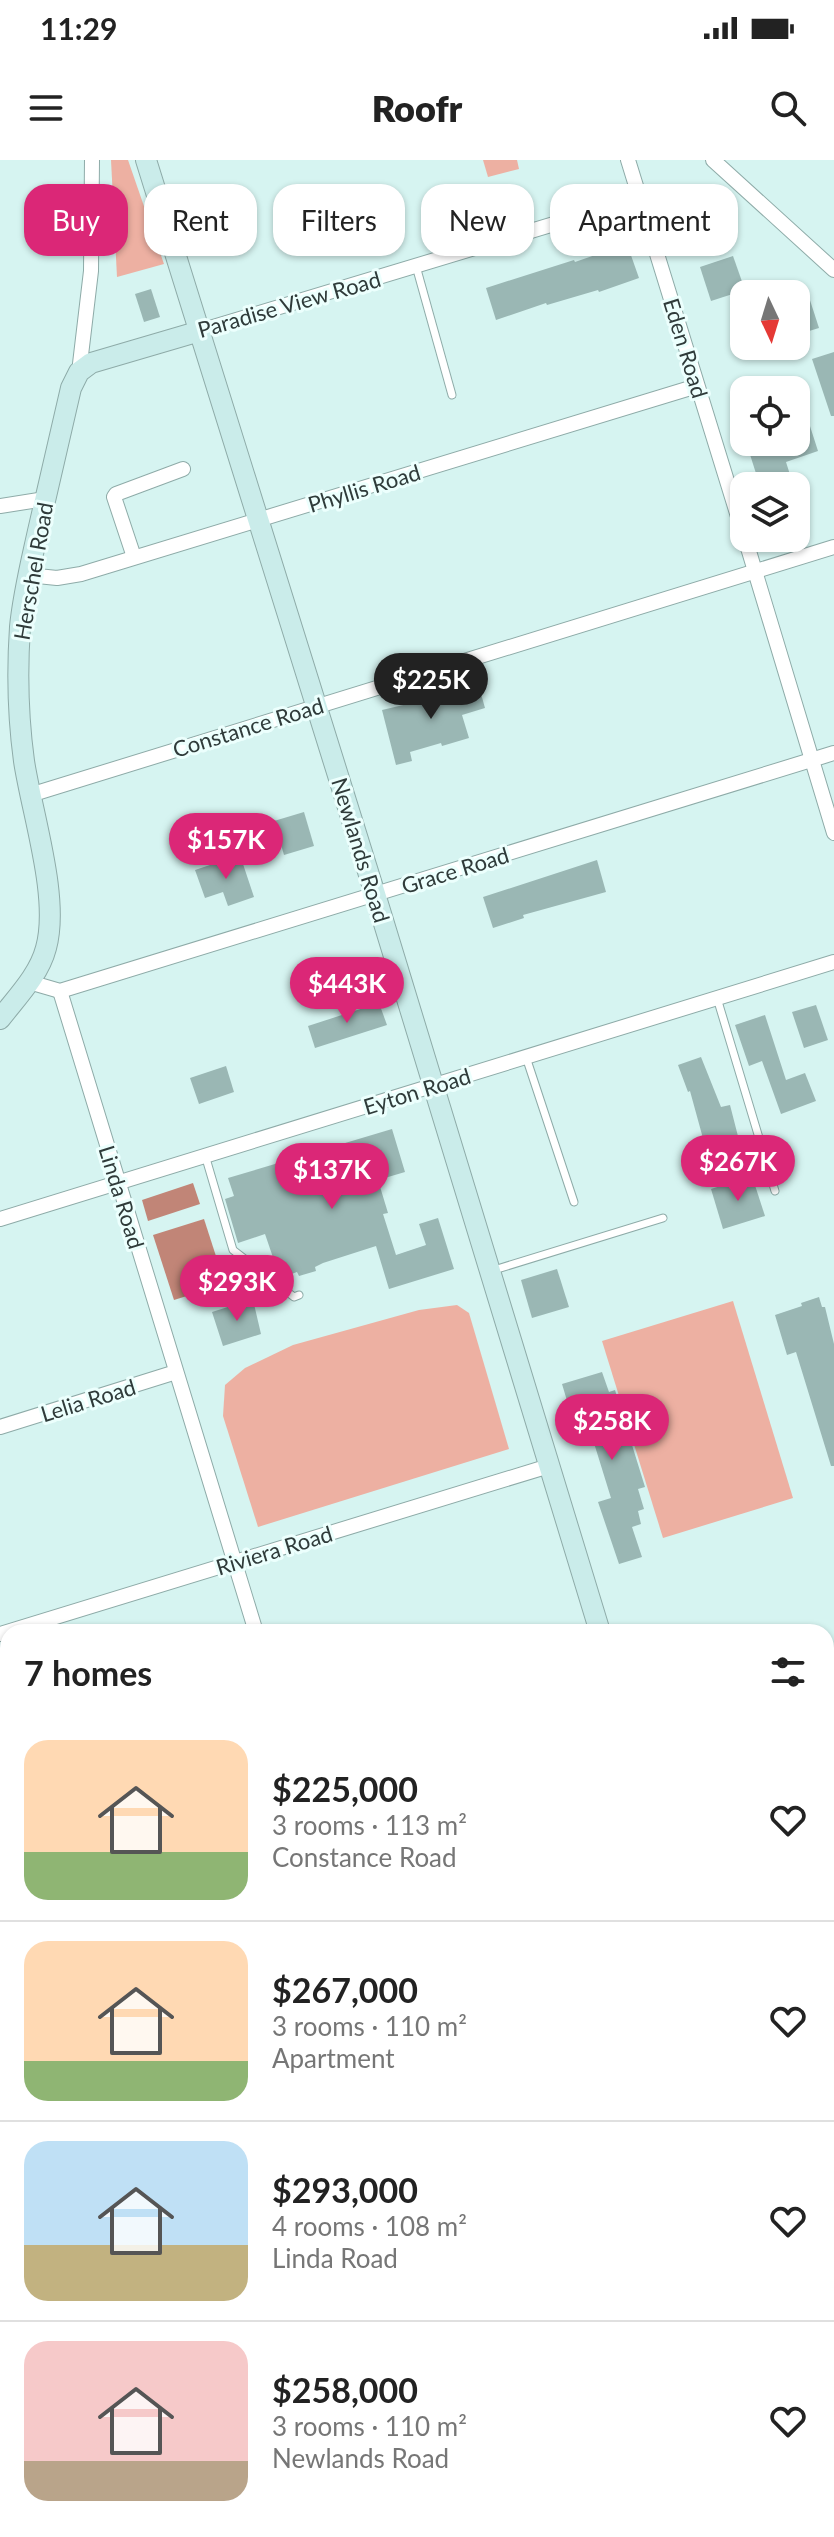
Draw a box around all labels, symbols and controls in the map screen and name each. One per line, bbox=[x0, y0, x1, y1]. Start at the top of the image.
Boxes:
text: 11:29 bbox=[40, 10, 117, 46]
icon: menu bbox=[24, 86, 68, 130]
text: Roofr bbox=[372, 86, 462, 130]
icon: search bbox=[766, 86, 810, 130]
chip: Buy bbox=[24, 184, 128, 256]
chip: Rent bbox=[144, 184, 257, 256]
chip: Filters bbox=[273, 184, 405, 256]
chip: New bbox=[421, 184, 534, 256]
chip: Apartment bbox=[550, 184, 738, 256]
street label: Paradise View Road bbox=[194, 265, 384, 343]
north arrow bbox=[730, 280, 810, 360]
map controls bbox=[730, 280, 810, 552]
street label: Eden Road bbox=[658, 295, 714, 401]
button: locate bbox=[730, 376, 810, 456]
street label: Phyllis Road bbox=[305, 458, 423, 518]
button: layers bbox=[730, 472, 810, 552]
street label: Herschel Road bbox=[8, 500, 58, 642]
pin: $225K bbox=[375, 653, 487, 721]
text: $225K bbox=[392, 663, 470, 695]
street label: Constance Road bbox=[169, 691, 327, 763]
street label: Newlands Road bbox=[326, 774, 396, 926]
pin: $157K bbox=[170, 813, 282, 881]
text: $157K bbox=[187, 823, 265, 855]
street label: Grace Road bbox=[398, 841, 512, 899]
pin: $443K bbox=[291, 957, 403, 1025]
text: $443K bbox=[308, 967, 386, 999]
street label: Eyton Road bbox=[360, 1062, 474, 1120]
pin: $267K bbox=[682, 1135, 794, 1203]
street label: Linda Road bbox=[94, 1142, 150, 1252]
pin: $137K bbox=[276, 1143, 388, 1211]
text: $267K bbox=[699, 1145, 777, 1177]
text: $137K bbox=[293, 1153, 371, 1185]
pin: $293K bbox=[181, 1255, 293, 1323]
text: $293K bbox=[198, 1265, 276, 1297]
street label: Lelia Road bbox=[37, 1373, 139, 1427]
pin: $258K bbox=[556, 1394, 668, 1462]
text: $258K bbox=[573, 1404, 651, 1436]
street label: Riviera Road bbox=[213, 1519, 335, 1581]
icon: filters bbox=[766, 1650, 810, 1694]
text: 7 homes bbox=[24, 1652, 152, 1693]
text: $225,000 bbox=[272, 1768, 418, 1809]
icon: home bbox=[88, 1772, 184, 1868]
icon: heart bbox=[766, 1798, 810, 1842]
text: 3 rooms · 113 m² bbox=[272, 1809, 467, 1841]
text: Constance Road bbox=[272, 1841, 457, 1873]
text: $267,000 bbox=[272, 1969, 418, 2010]
icon: home bbox=[88, 1973, 184, 2069]
icon: heart bbox=[766, 1999, 810, 2043]
text: 3 rooms · 110 m² bbox=[272, 2010, 467, 2042]
text: Apartment bbox=[272, 2042, 395, 2074]
text: $293,000 bbox=[272, 2169, 418, 2210]
icon: home bbox=[88, 2173, 184, 2269]
icon: heart bbox=[766, 2199, 810, 2243]
text: 4 rooms · 108 m² bbox=[272, 2210, 467, 2242]
text: Linda Road bbox=[272, 2242, 398, 2274]
text: $258,000 bbox=[272, 2369, 418, 2410]
icon: home bbox=[88, 2373, 184, 2469]
icon: heart bbox=[766, 2399, 810, 2443]
text: 3 rooms · 110 m² bbox=[272, 2410, 467, 2442]
text: Newlands Road bbox=[272, 2442, 449, 2474]

